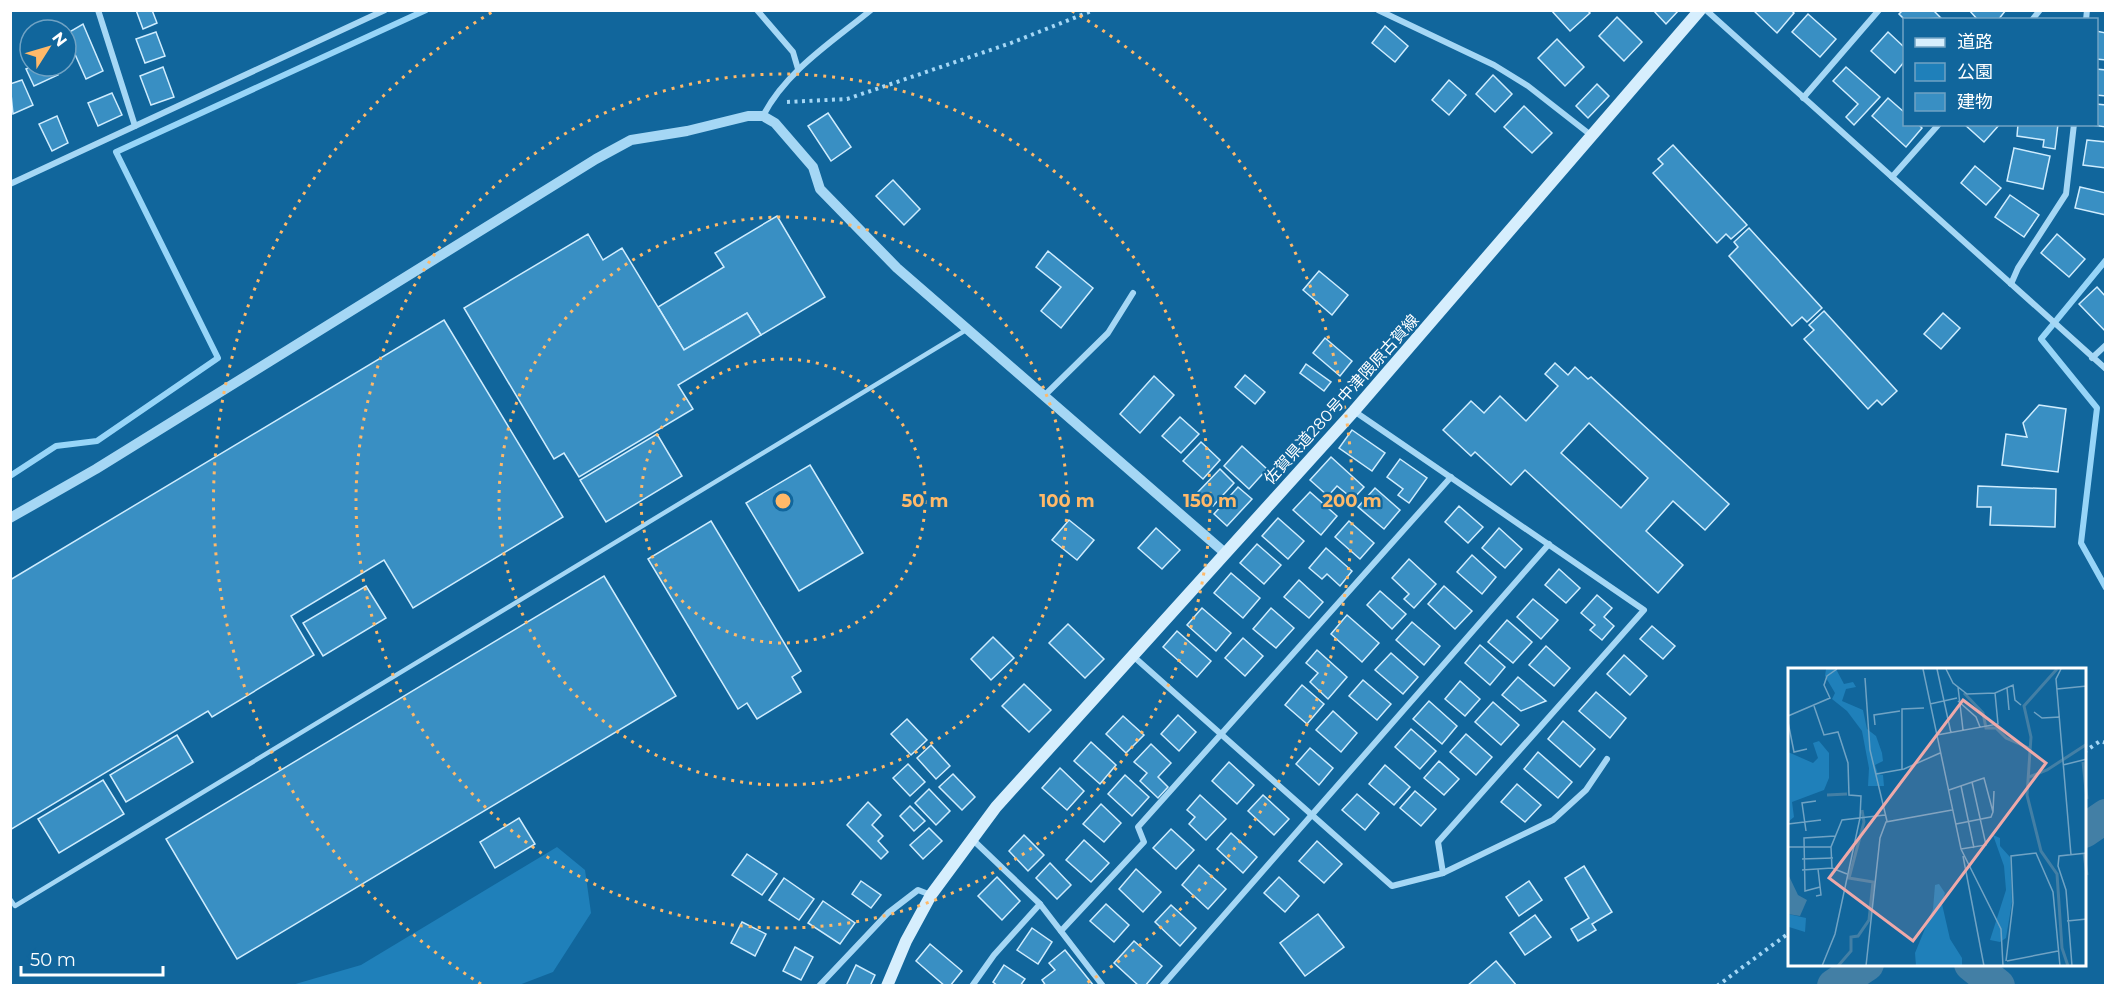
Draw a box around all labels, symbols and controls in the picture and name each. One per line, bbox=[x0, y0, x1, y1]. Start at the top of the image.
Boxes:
north arrow bbox=[18, 18, 78, 78]
legend bbox=[1903, 18, 2098, 126]
text: N bbox=[48, 28, 71, 50]
text: 道路 bbox=[1957, 31, 1993, 53]
text: 公園 bbox=[1957, 61, 1993, 83]
text: 建物 bbox=[1957, 91, 1993, 113]
street label: 佐賀県道280号中津隈原古賀線 bbox=[1260, 311, 1423, 488]
text: 50 m bbox=[902, 490, 948, 512]
text: 100 m bbox=[1039, 490, 1095, 512]
text: 150 m bbox=[1183, 490, 1237, 512]
text: 200 m bbox=[1322, 490, 1382, 512]
centre of rings bbox=[773, 491, 793, 511]
inset map bbox=[1788, 668, 2086, 966]
scale bar bbox=[21, 939, 164, 977]
text: 50 m bbox=[30, 949, 76, 971]

